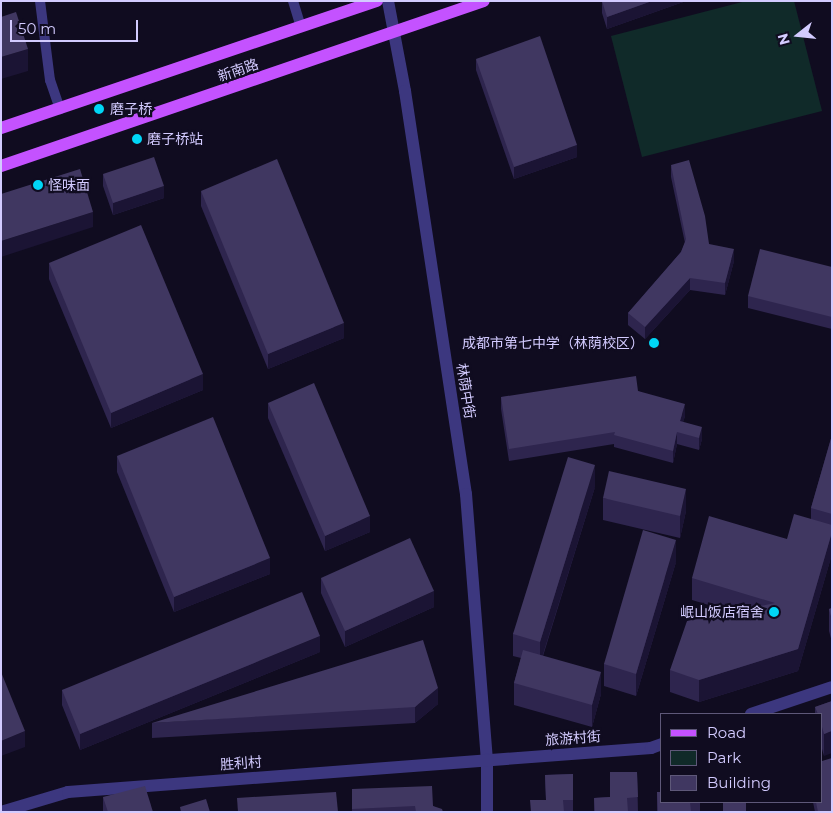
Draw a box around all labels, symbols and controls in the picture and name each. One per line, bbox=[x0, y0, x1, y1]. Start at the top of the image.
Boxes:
scale bar bbox=[12, 10, 140, 42]
north arrow bbox=[773, 10, 823, 60]
text: 50 m bbox=[18, 19, 56, 38]
text: N bbox=[773, 31, 794, 47]
street label: 新南路 bbox=[215, 55, 261, 85]
place label: 磨子桥 bbox=[110, 101, 152, 117]
marker: 磨子桥 bbox=[92, 102, 106, 116]
place label: 磨子桥站 bbox=[147, 131, 203, 147]
marker: 磨子桥站 bbox=[131, 133, 143, 145]
place label: 怪味面 bbox=[48, 177, 90, 193]
marker: 怪味面 bbox=[32, 179, 44, 191]
place label: 成都市第七中学（林荫校区） bbox=[462, 335, 644, 351]
marker: 成都市第七中学（林荫校区） bbox=[648, 337, 660, 349]
street label: 林荫中街 bbox=[453, 362, 479, 420]
place label: 岷山饭店宿舍 bbox=[680, 604, 764, 620]
marker: 岷山饭店宿舍 bbox=[768, 606, 780, 618]
legend bbox=[660, 713, 823, 803]
text: Road bbox=[707, 723, 746, 742]
street label: 旅游村街 bbox=[544, 728, 602, 748]
text: Park bbox=[707, 748, 741, 767]
street label: 胜利村 bbox=[219, 753, 263, 773]
text: Building bbox=[707, 773, 771, 792]

